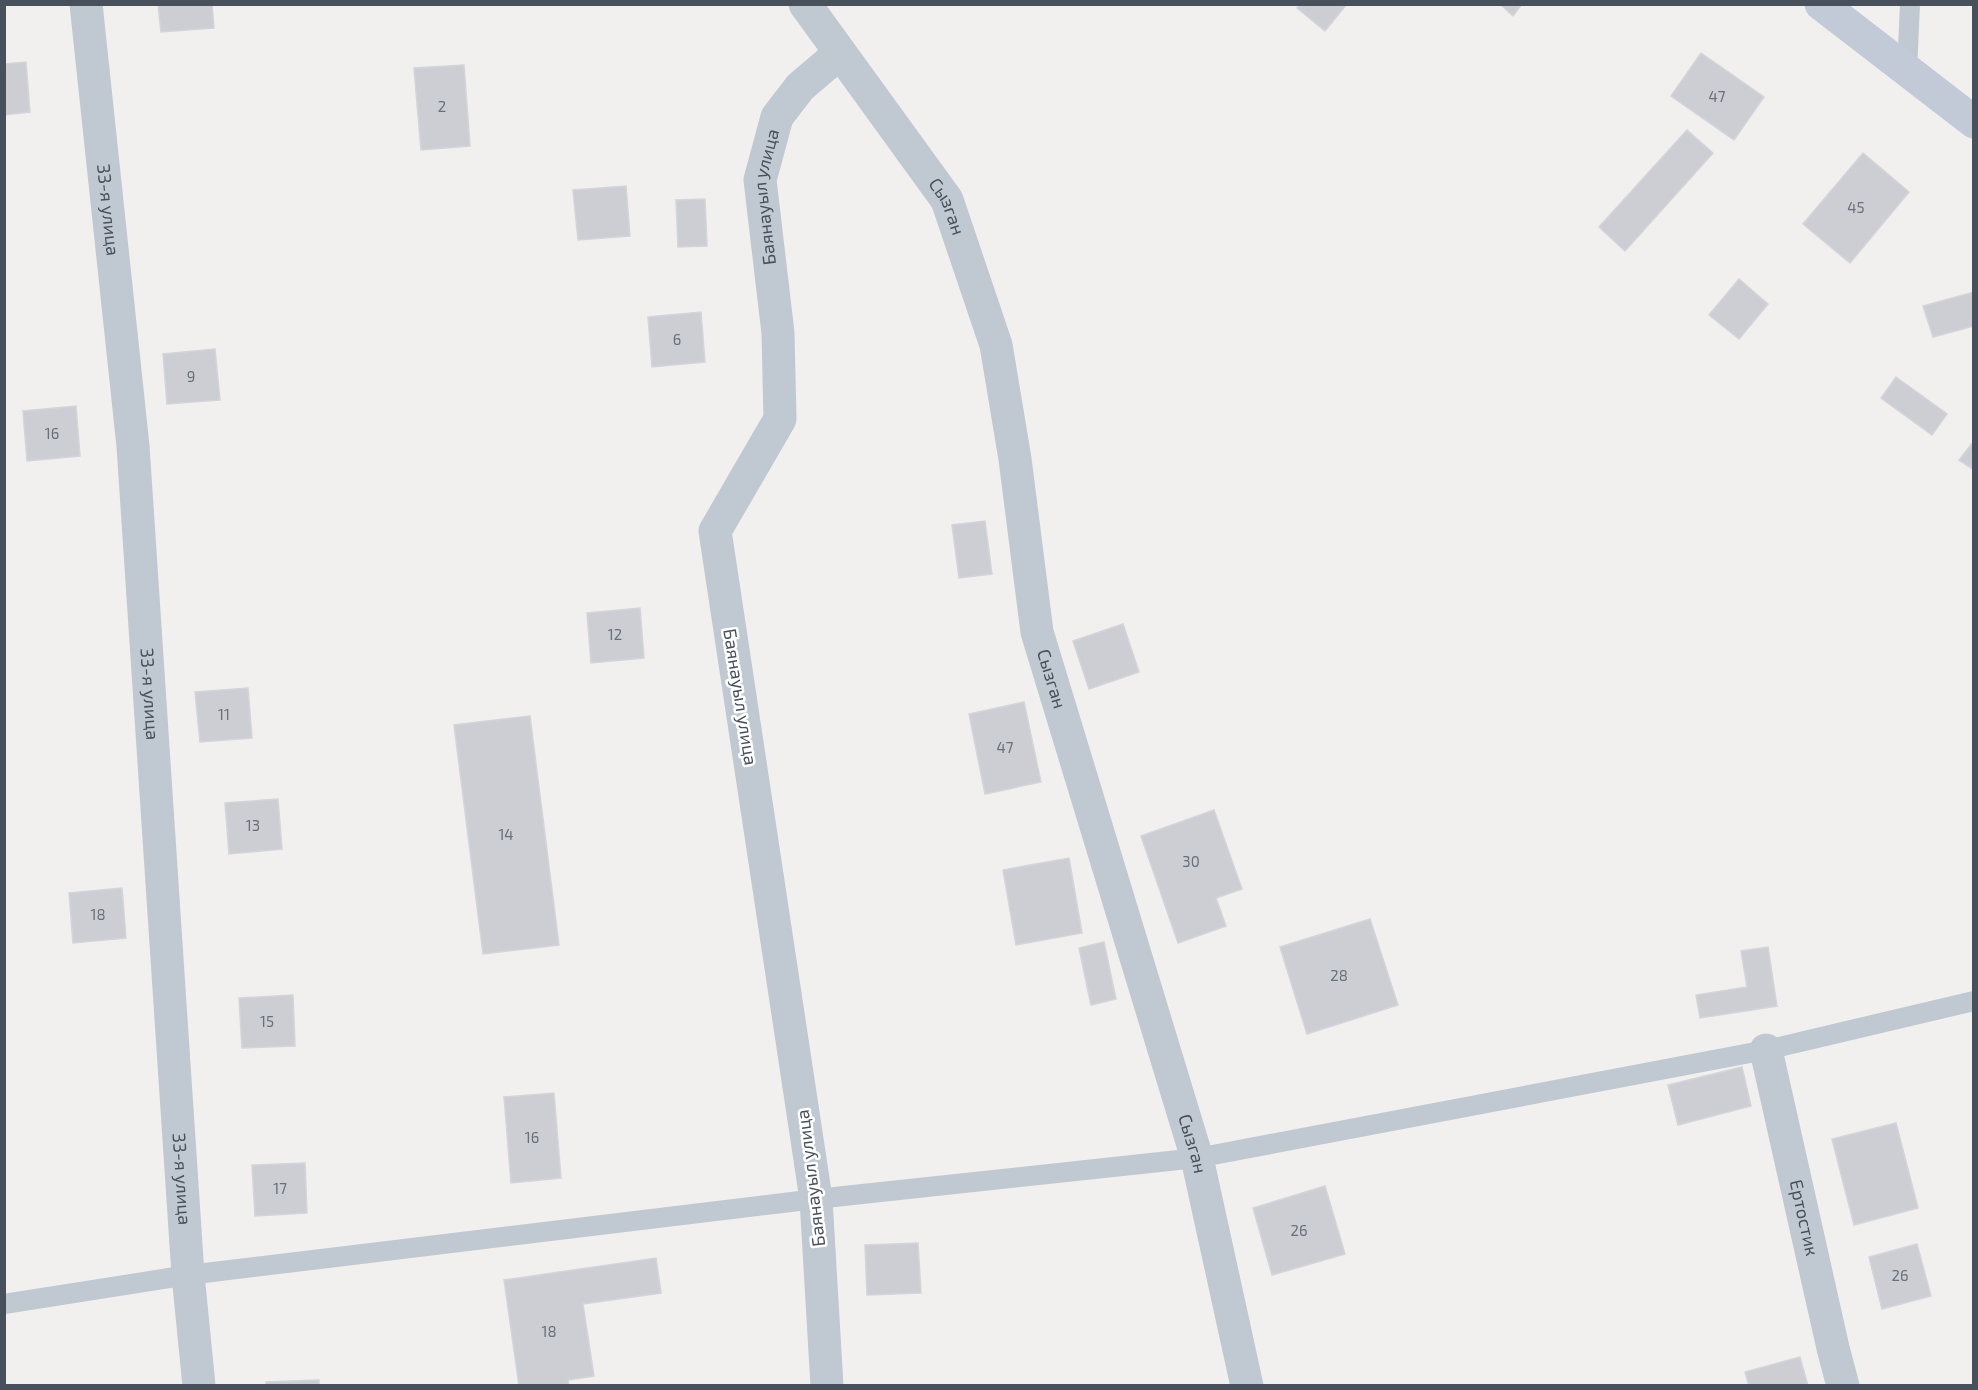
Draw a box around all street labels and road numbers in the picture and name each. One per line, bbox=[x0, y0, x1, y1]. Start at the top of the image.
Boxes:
street label: Баянауыл улица bbox=[748, 126, 783, 266]
street label: 33-я улица bbox=[93, 163, 125, 257]
street label: Сызган bbox=[925, 173, 970, 238]
street label: Баянауыл улица bbox=[719, 627, 763, 767]
street label: Сызган bbox=[1033, 646, 1072, 711]
street label: 33-я улица bbox=[136, 647, 164, 741]
street label: Баянауыл улица bbox=[791, 1108, 829, 1248]
street label: Сызган bbox=[1174, 1111, 1212, 1175]
street label: 33-я улица bbox=[169, 1132, 197, 1226]
street label: Ертостик bbox=[1785, 1177, 1824, 1258]

